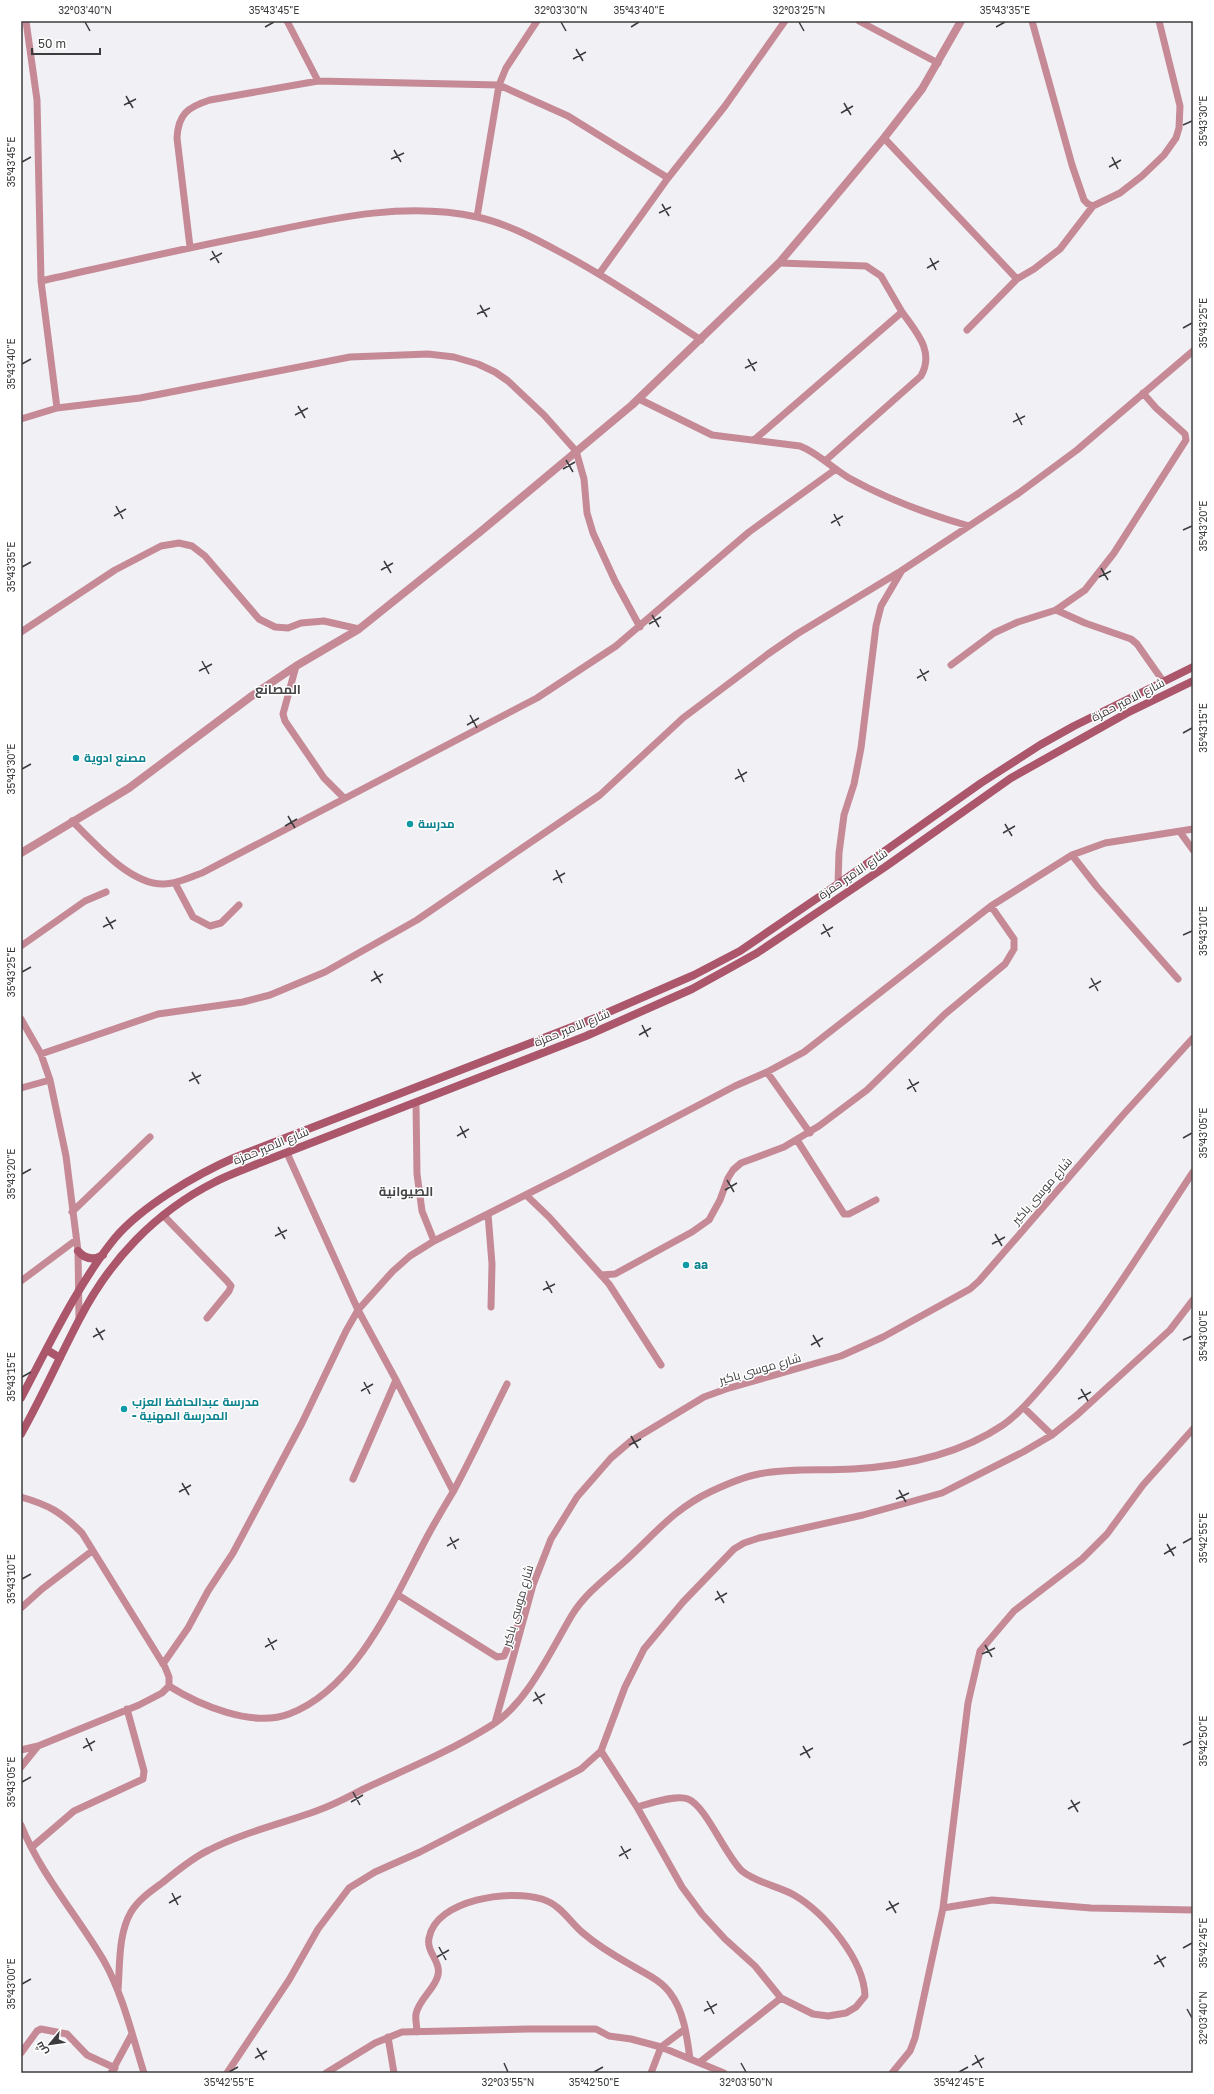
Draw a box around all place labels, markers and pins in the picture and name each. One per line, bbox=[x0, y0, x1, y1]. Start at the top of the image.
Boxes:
place label: مصنع ادوية bbox=[84, 750, 146, 767]
marker: مصنع ادوية bbox=[71, 753, 81, 763]
place label: مدرسة bbox=[418, 816, 455, 832]
marker: مدرسة bbox=[405, 819, 415, 829]
place label: aa bbox=[694, 1257, 708, 1272]
marker: aa bbox=[681, 1260, 691, 1270]
place label: مدرسة عبدالحافظ العزب - المدرسة المهنية bbox=[132, 1394, 259, 1424]
marker: مدرسة عبدالحافظ العزب - المدرسة المهنية bbox=[119, 1404, 129, 1414]

